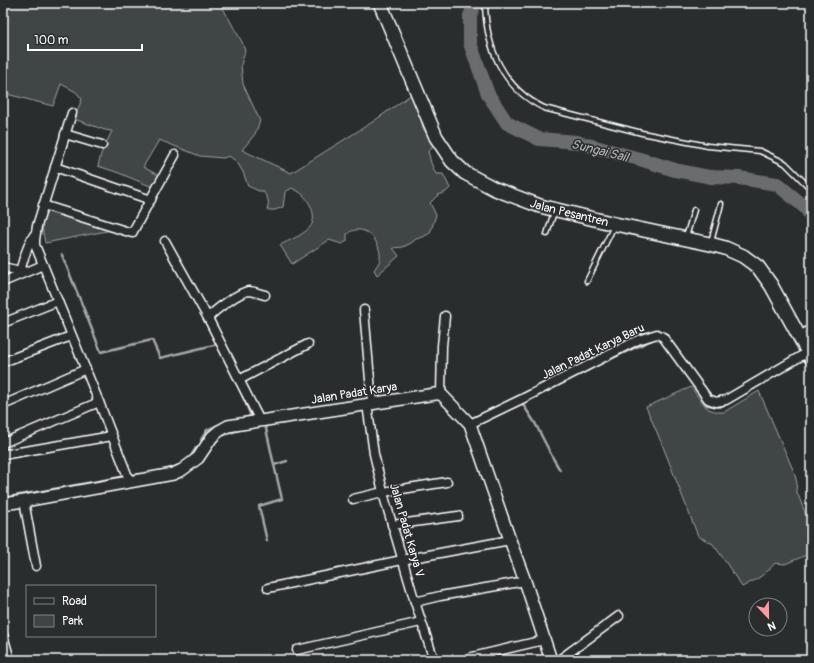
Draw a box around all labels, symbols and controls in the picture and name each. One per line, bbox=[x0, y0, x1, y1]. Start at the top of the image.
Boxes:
scale bar bbox=[28, 26, 142, 52]
text: 100 m bbox=[34, 33, 69, 48]
water label: Sungai Sail bbox=[570, 136, 632, 166]
street label: Jalan Pesantren bbox=[528, 196, 610, 230]
street label: Jalan Padat Karya Baru bbox=[540, 320, 647, 383]
street label: Jalan Padat Karya bbox=[310, 379, 399, 408]
street label: Jalan Padat Karya V bbox=[386, 482, 427, 579]
legend bbox=[26, 585, 156, 637]
text: Road bbox=[62, 594, 87, 609]
north arrow bbox=[748, 597, 788, 637]
text: Park bbox=[62, 614, 83, 629]
text: N bbox=[765, 618, 777, 633]

